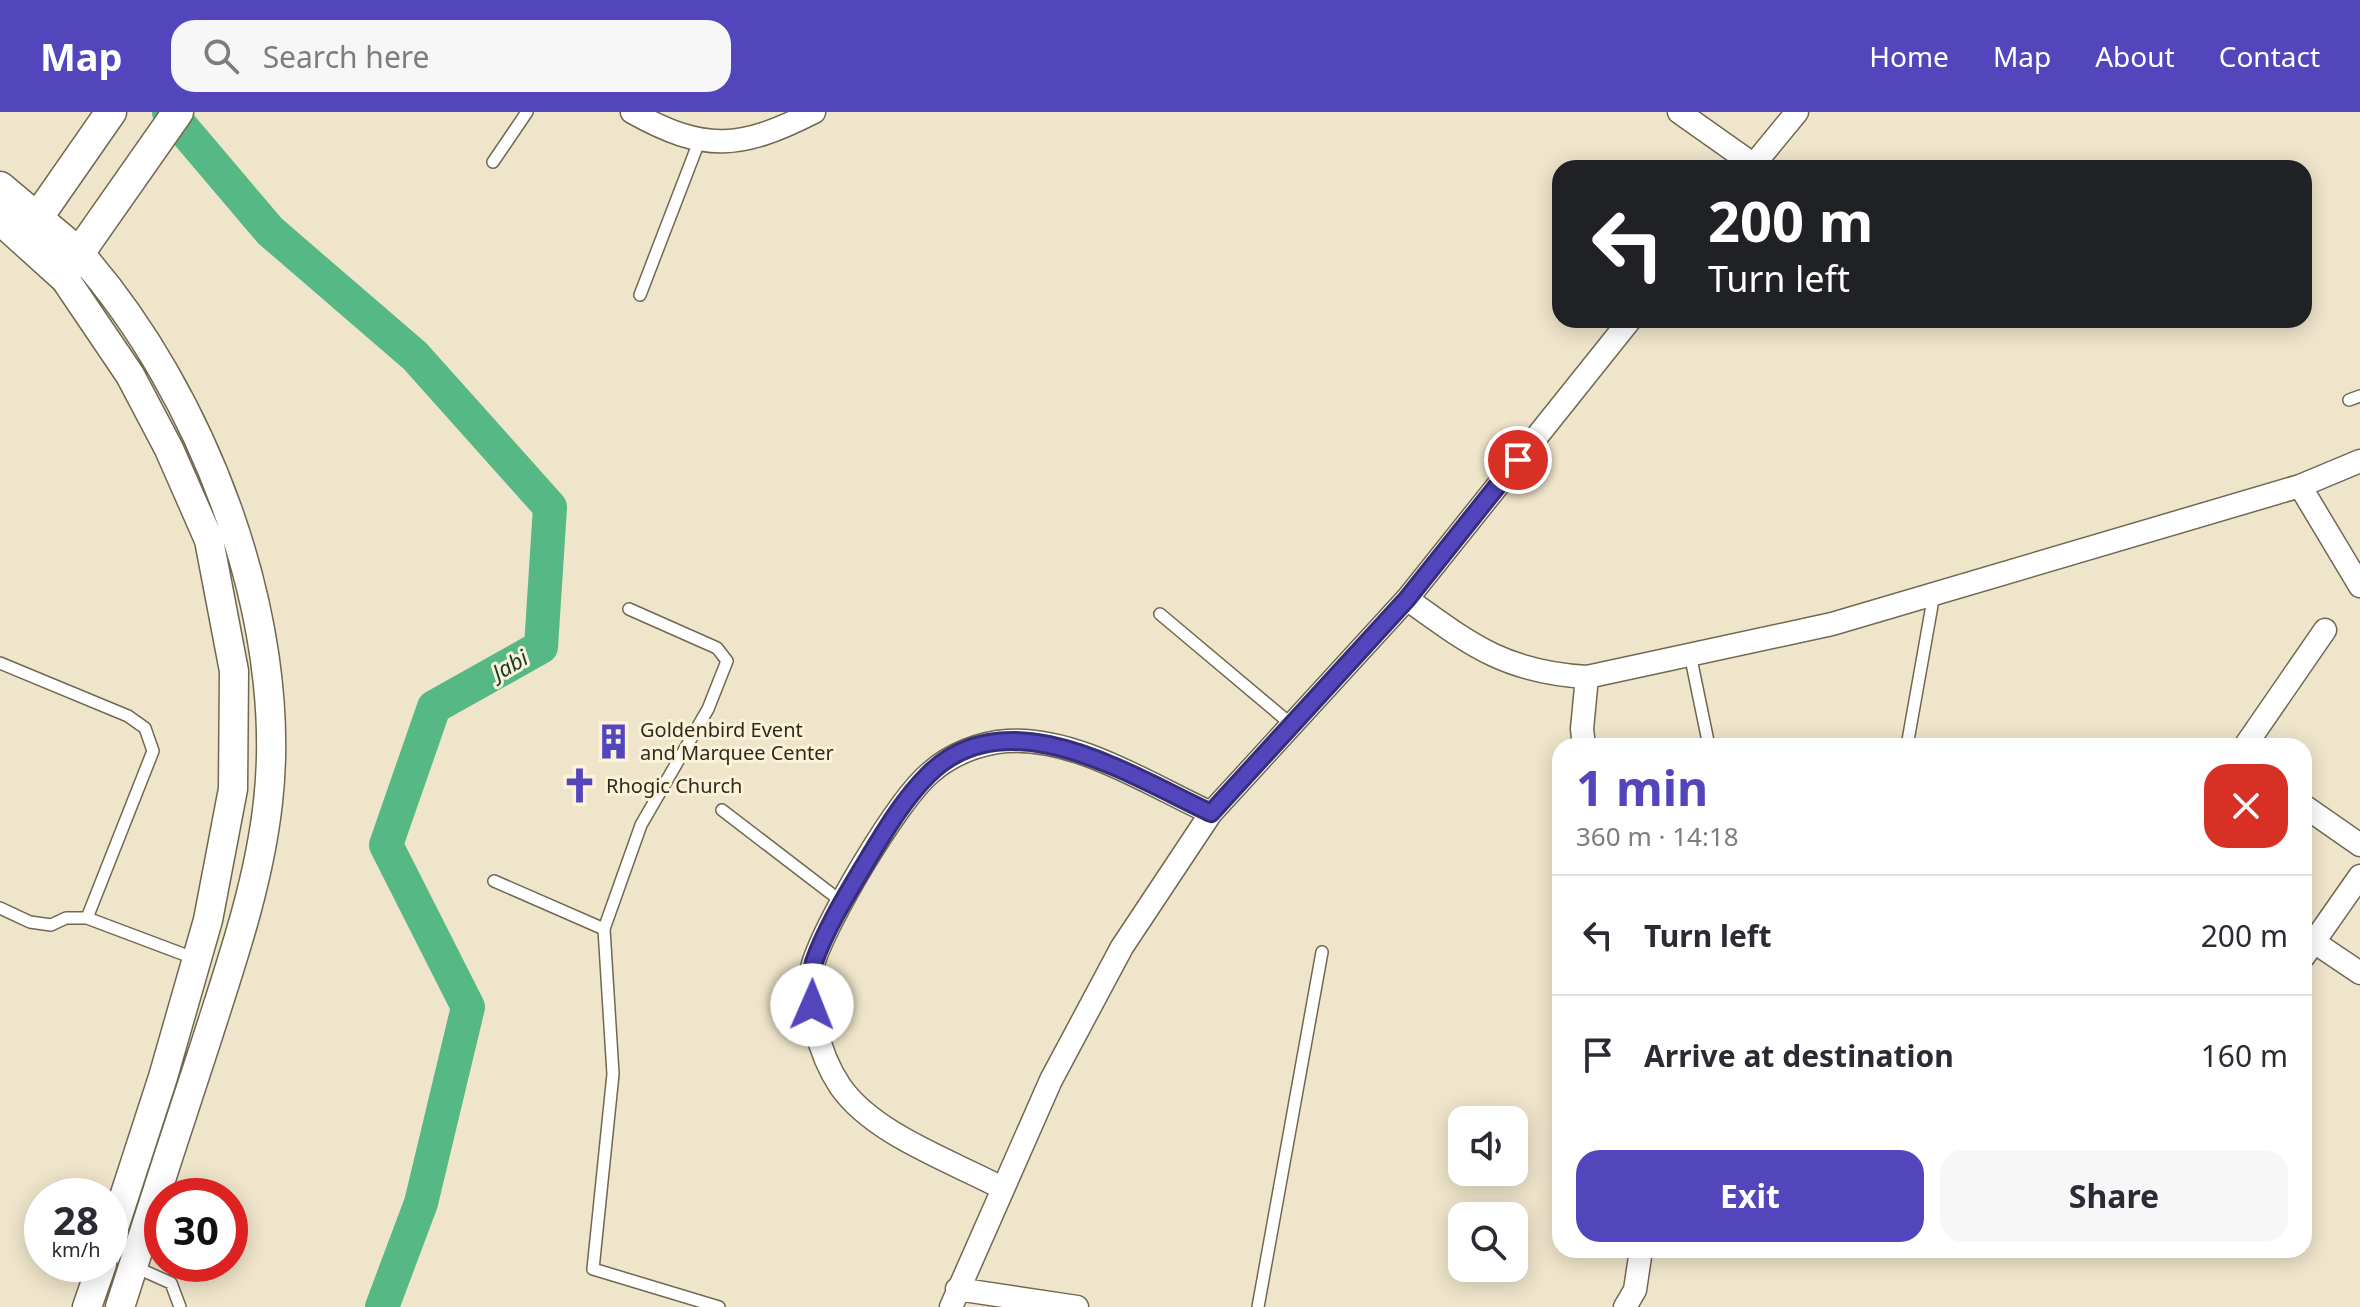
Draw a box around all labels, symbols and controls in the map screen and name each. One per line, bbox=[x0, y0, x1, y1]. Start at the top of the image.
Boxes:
search box bbox=[171, 20, 731, 92]
text: Map bbox=[40, 30, 123, 82]
icon: search bbox=[199, 34, 243, 78]
text: Search here bbox=[263, 36, 430, 77]
text: Home bbox=[1869, 37, 1949, 75]
text: Map bbox=[1993, 37, 2051, 75]
text: About bbox=[2095, 37, 2175, 75]
text: Contact bbox=[2219, 37, 2320, 75]
text: 200 m bbox=[1708, 182, 1873, 258]
icon: left bbox=[1576, 192, 1680, 296]
text: Turn left bbox=[1708, 254, 1850, 303]
pin bbox=[1484, 426, 1552, 494]
icon: arrive bbox=[1496, 438, 1540, 482]
water label: Jabi bbox=[483, 642, 533, 688]
place label: Goldenbird Event and Marquee Center bbox=[640, 716, 834, 766]
building icon: Goldenbird Event and Marquee Center bbox=[595, 723, 633, 761]
text: 1 min bbox=[1576, 755, 1708, 820]
button: close bbox=[2204, 764, 2288, 848]
church icon: Rhogic Church bbox=[561, 767, 599, 805]
place label: Rhogic Church bbox=[606, 772, 742, 799]
text: 360 m · 14:18 bbox=[1576, 818, 1739, 854]
icon: left bbox=[1576, 913, 1620, 957]
text: Turn left bbox=[1644, 915, 1772, 956]
text: 200 m bbox=[2201, 915, 2288, 956]
position arrow bbox=[770, 963, 854, 1047]
icon: arrive bbox=[1576, 1033, 1620, 1077]
text: Arrive at destination bbox=[1644, 1035, 1954, 1076]
text: 160 m bbox=[2201, 1035, 2288, 1076]
map controls bbox=[1448, 1106, 1528, 1282]
button: sound bbox=[1448, 1106, 1528, 1186]
button: Exit bbox=[1576, 1150, 1924, 1242]
button: Share bbox=[1940, 1150, 2288, 1242]
speed limit sign: 30 bbox=[144, 1178, 248, 1282]
text: 28 bbox=[53, 1192, 99, 1247]
button: search bbox=[1448, 1202, 1528, 1282]
text: km/h bbox=[51, 1236, 101, 1263]

